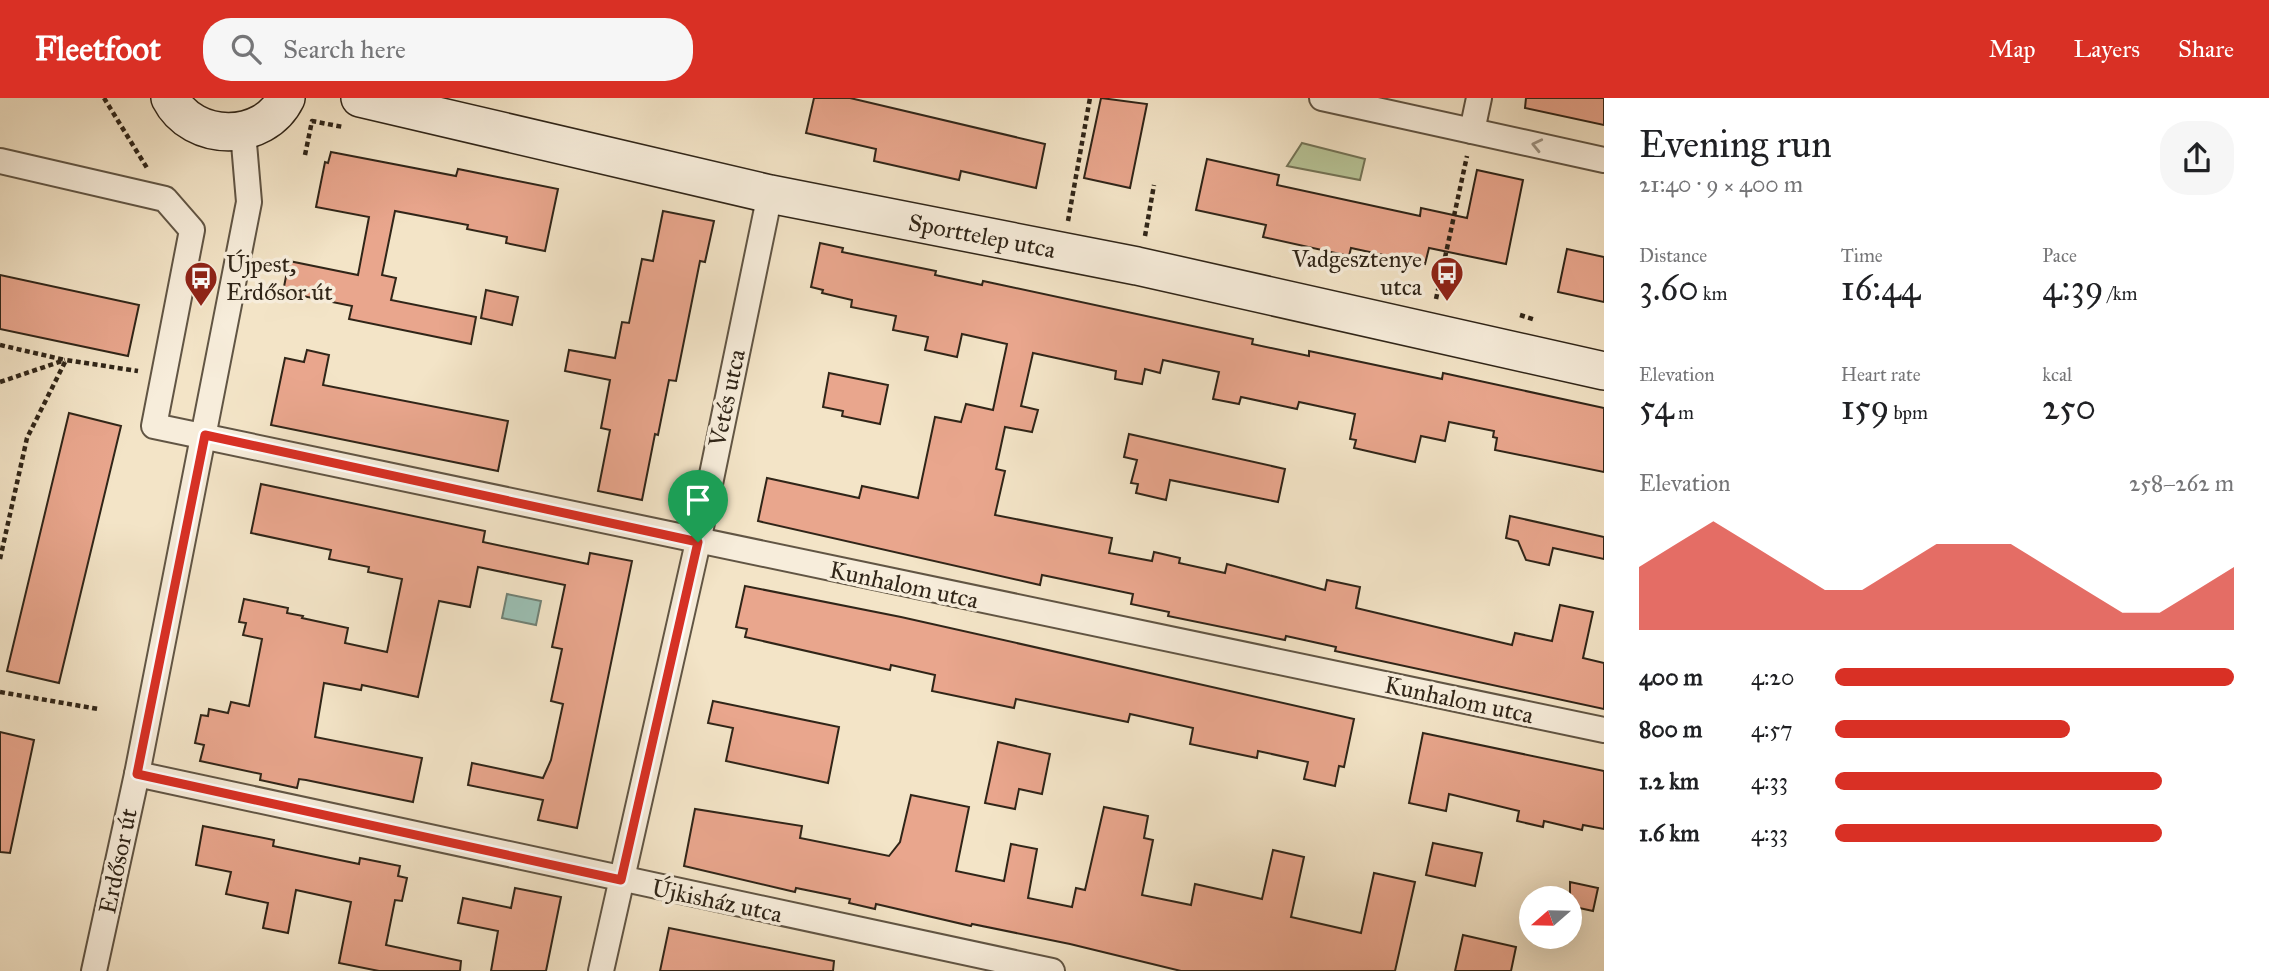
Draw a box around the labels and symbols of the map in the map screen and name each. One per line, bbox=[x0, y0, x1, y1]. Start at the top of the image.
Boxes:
one-way arrow bbox=[1531, 139, 1543, 154]
street label: Sporttelep utca bbox=[906, 207, 1059, 265]
place label: Vadgesztenye utca bbox=[1291, 244, 1423, 302]
place label: Újpest, Erdősor út bbox=[226, 249, 333, 307]
bus stop icon: Vadgesztenye utca bbox=[1428, 254, 1466, 303]
bus stop icon: Újpest, Erdősor út bbox=[182, 259, 220, 308]
street label: Vetés utca bbox=[702, 346, 752, 450]
pin bbox=[668, 470, 728, 542]
street label: Kunhalom utca bbox=[827, 555, 982, 616]
street label: Kunhalom utca bbox=[1382, 670, 1537, 731]
street label: Erdősor út bbox=[92, 805, 144, 916]
street label: Újkisház utca bbox=[649, 873, 786, 930]
north arrow bbox=[1519, 886, 1582, 948]

